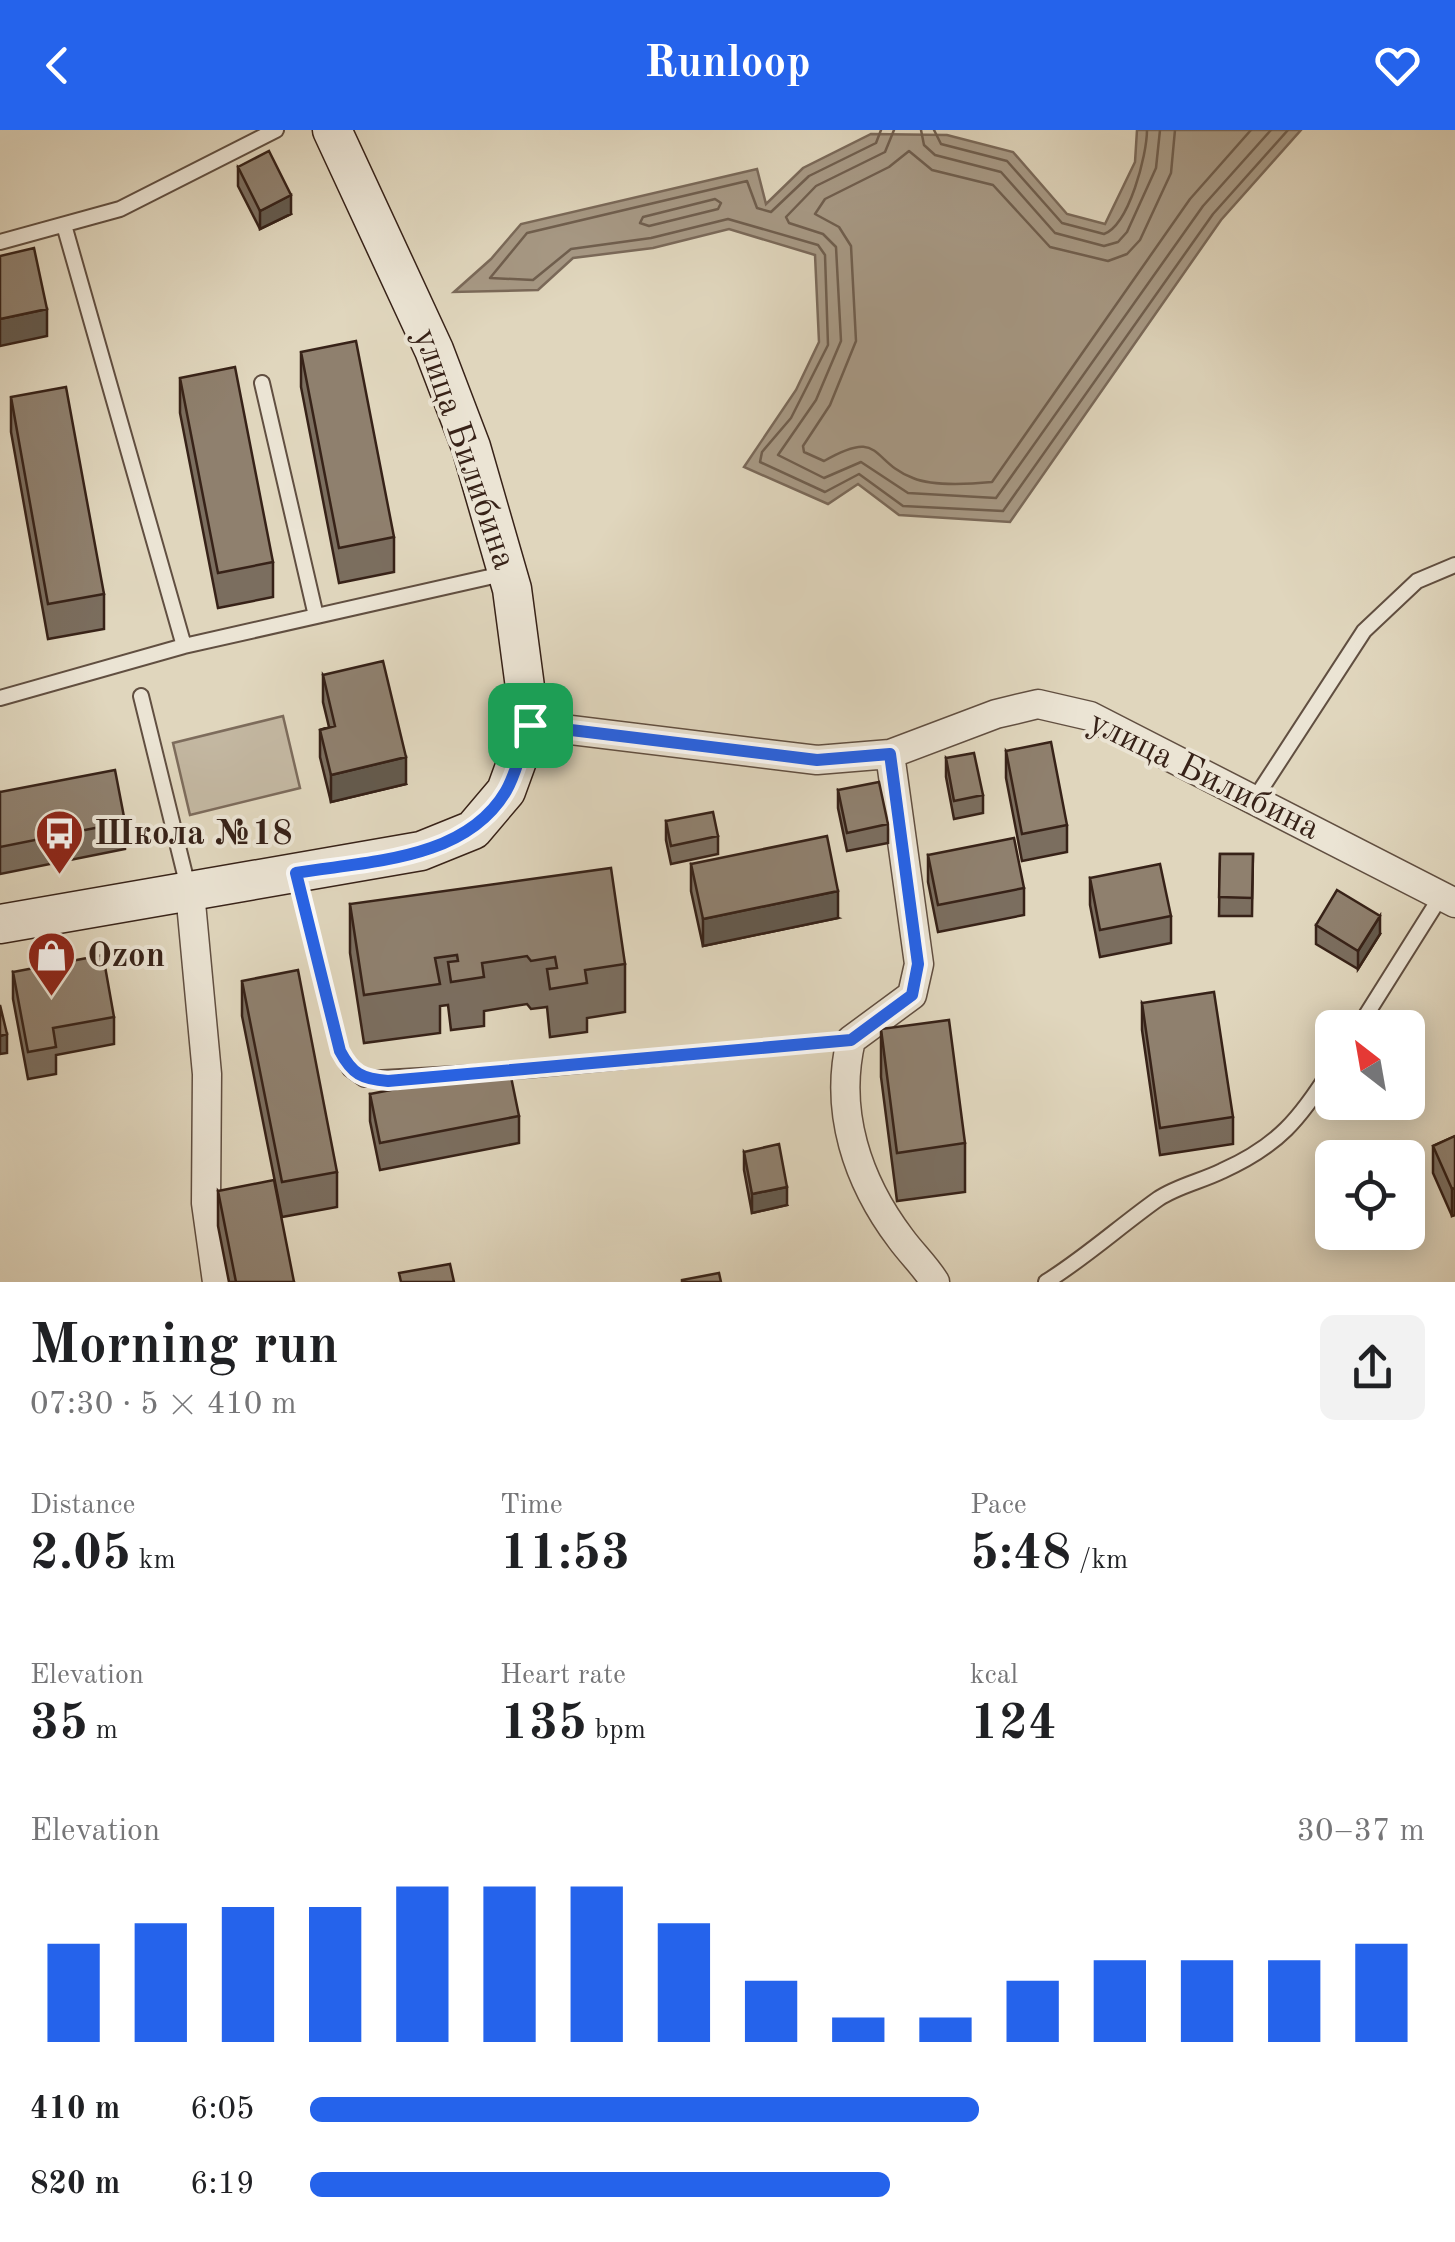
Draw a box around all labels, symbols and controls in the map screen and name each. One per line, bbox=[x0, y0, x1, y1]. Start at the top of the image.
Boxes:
icon: back bbox=[30, 38, 85, 93]
icon: heart bbox=[1370, 38, 1425, 93]
text: Runloop bbox=[644, 42, 811, 87]
street label: улица Билибина bbox=[406, 324, 522, 574]
pin bbox=[488, 683, 573, 768]
icon: arrive bbox=[503, 698, 558, 753]
street label: улица Билибина bbox=[1083, 705, 1325, 847]
bus stop icon: Школа №18 bbox=[33, 808, 85, 876]
place label: Школа №18 bbox=[94, 817, 293, 852]
shop icon: Ozon bbox=[26, 930, 78, 998]
place label: Ozon bbox=[87, 939, 165, 974]
north arrow bbox=[1315, 1010, 1425, 1120]
map controls bbox=[1315, 1010, 1425, 1250]
button: locate bbox=[1315, 1140, 1425, 1250]
button: share bbox=[1320, 1315, 1425, 1420]
text: Morning run bbox=[30, 1320, 339, 1375]
text: 07:30 · 5 × 410 m bbox=[30, 1389, 297, 1421]
text: Distance bbox=[30, 1492, 135, 1520]
text: Time bbox=[500, 1492, 563, 1520]
text: Pace bbox=[970, 1492, 1027, 1520]
text: 2.05 bbox=[30, 1530, 131, 1580]
text: 11:53 bbox=[500, 1530, 630, 1580]
text: 5:48 bbox=[970, 1530, 1071, 1580]
text: km bbox=[131, 1547, 176, 1575]
text: /km bbox=[1071, 1547, 1128, 1575]
text: Elevation bbox=[30, 1662, 144, 1690]
text: Heart rate bbox=[500, 1662, 626, 1690]
text: kcal bbox=[970, 1662, 1018, 1690]
text: 35 bbox=[30, 1700, 88, 1750]
text: 135 bbox=[500, 1700, 587, 1750]
text: 124 bbox=[970, 1700, 1057, 1750]
text: m bbox=[88, 1717, 118, 1745]
text: bpm bbox=[587, 1717, 646, 1745]
text: Elevation bbox=[30, 1816, 160, 1848]
text: 30–37 m bbox=[1297, 1816, 1425, 1848]
text: 410 m bbox=[30, 2094, 120, 2126]
text: 6:05 bbox=[190, 2094, 255, 2126]
text: 820 m bbox=[30, 2169, 120, 2201]
text: 6:19 bbox=[190, 2169, 255, 2201]

